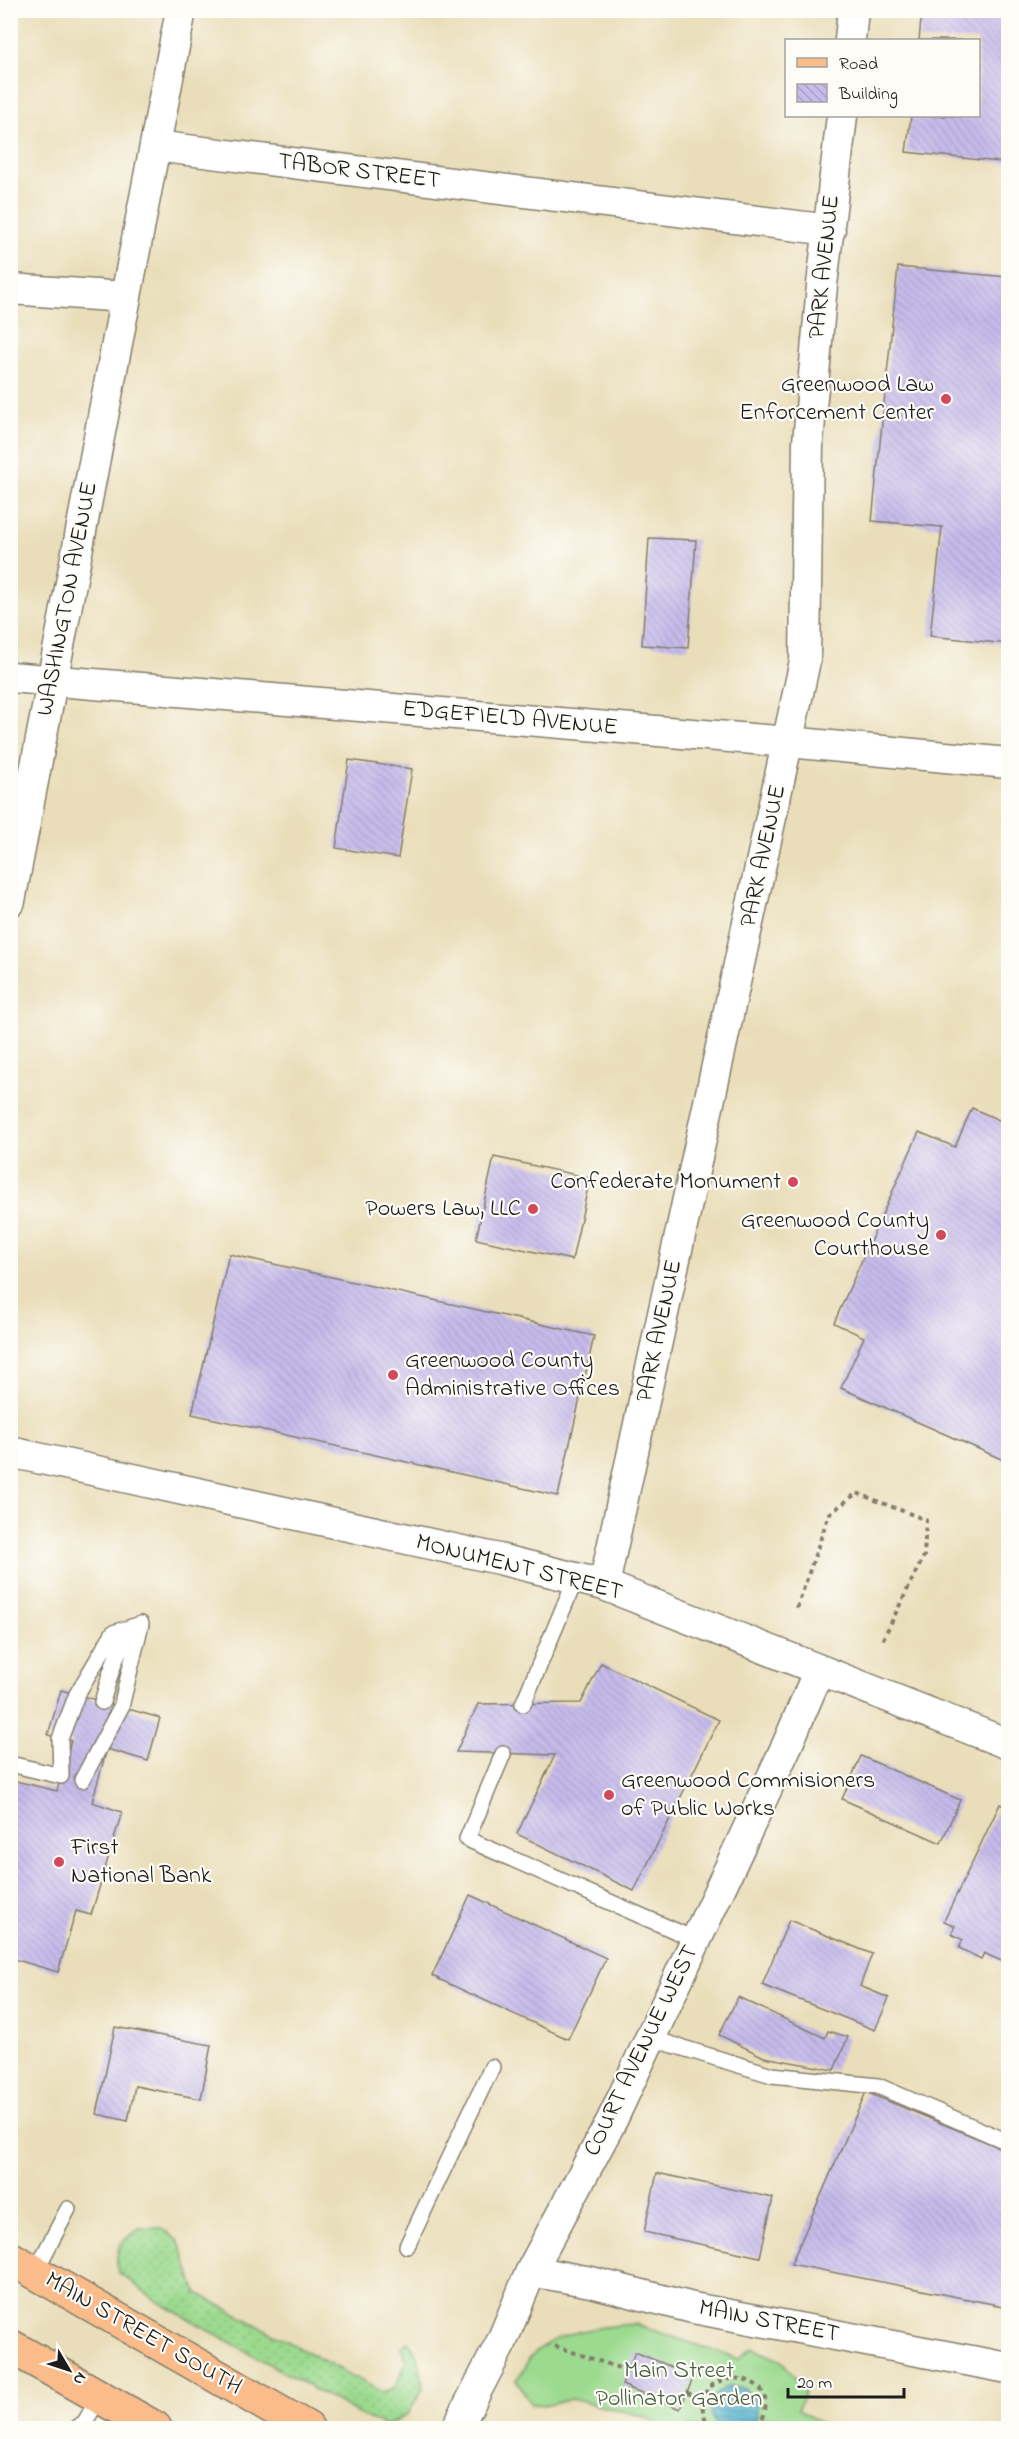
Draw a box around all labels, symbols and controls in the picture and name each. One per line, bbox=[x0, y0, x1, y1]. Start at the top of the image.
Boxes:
legend bbox=[785, 39, 980, 117]
text: Road bbox=[839, 52, 878, 78]
text: Building bbox=[838, 82, 898, 109]
street label: TABOR STREET bbox=[276, 145, 443, 199]
street label: PARK AVENUE bbox=[800, 193, 850, 341]
place label: Greenwood Law Enforcement Center bbox=[739, 368, 935, 431]
marker: Greenwood Law Enforcement Center bbox=[939, 392, 953, 406]
street label: WASHINGTON AVENUE bbox=[28, 479, 108, 719]
street label: EDGEFIELD AVENUE bbox=[401, 692, 619, 746]
street label: PARK AVENUE bbox=[732, 782, 796, 930]
place label: Confederate Monument bbox=[550, 1165, 781, 1200]
marker: Confederate Monument bbox=[786, 1175, 800, 1189]
place label: Powers Law, LLC bbox=[365, 1192, 521, 1227]
marker: Powers Law, LLC bbox=[526, 1202, 540, 1216]
place label: Greenwood County Courthouse bbox=[741, 1204, 929, 1267]
marker: Greenwood County Courthouse bbox=[934, 1228, 948, 1242]
street label: PARK AVENUE bbox=[628, 1257, 692, 1405]
place label: Greenwood County Administrative Offices bbox=[405, 1344, 620, 1407]
marker: Greenwood County Administrative Offices bbox=[386, 1368, 400, 1382]
street label: MONUMENT STREET bbox=[412, 1525, 626, 1611]
place label: Greenwood Commisioners of Public Works bbox=[621, 1764, 875, 1827]
marker: Greenwood Commisioners of Public Works bbox=[602, 1788, 616, 1802]
place label: First National Bank bbox=[70, 1831, 212, 1894]
marker: First National Bank bbox=[52, 1855, 66, 1869]
street label: COURT AVENUE WEST bbox=[576, 1939, 709, 2163]
street label: MAIN STREET SOUTH bbox=[39, 2266, 247, 2402]
street label: MAIN STREET bbox=[696, 2291, 843, 2353]
north arrow bbox=[39, 2340, 99, 2400]
park label: Main Street Pollinator Garden bbox=[596, 2354, 762, 2417]
scale bar bbox=[788, 2361, 904, 2399]
text: 20 m bbox=[797, 2371, 832, 2397]

